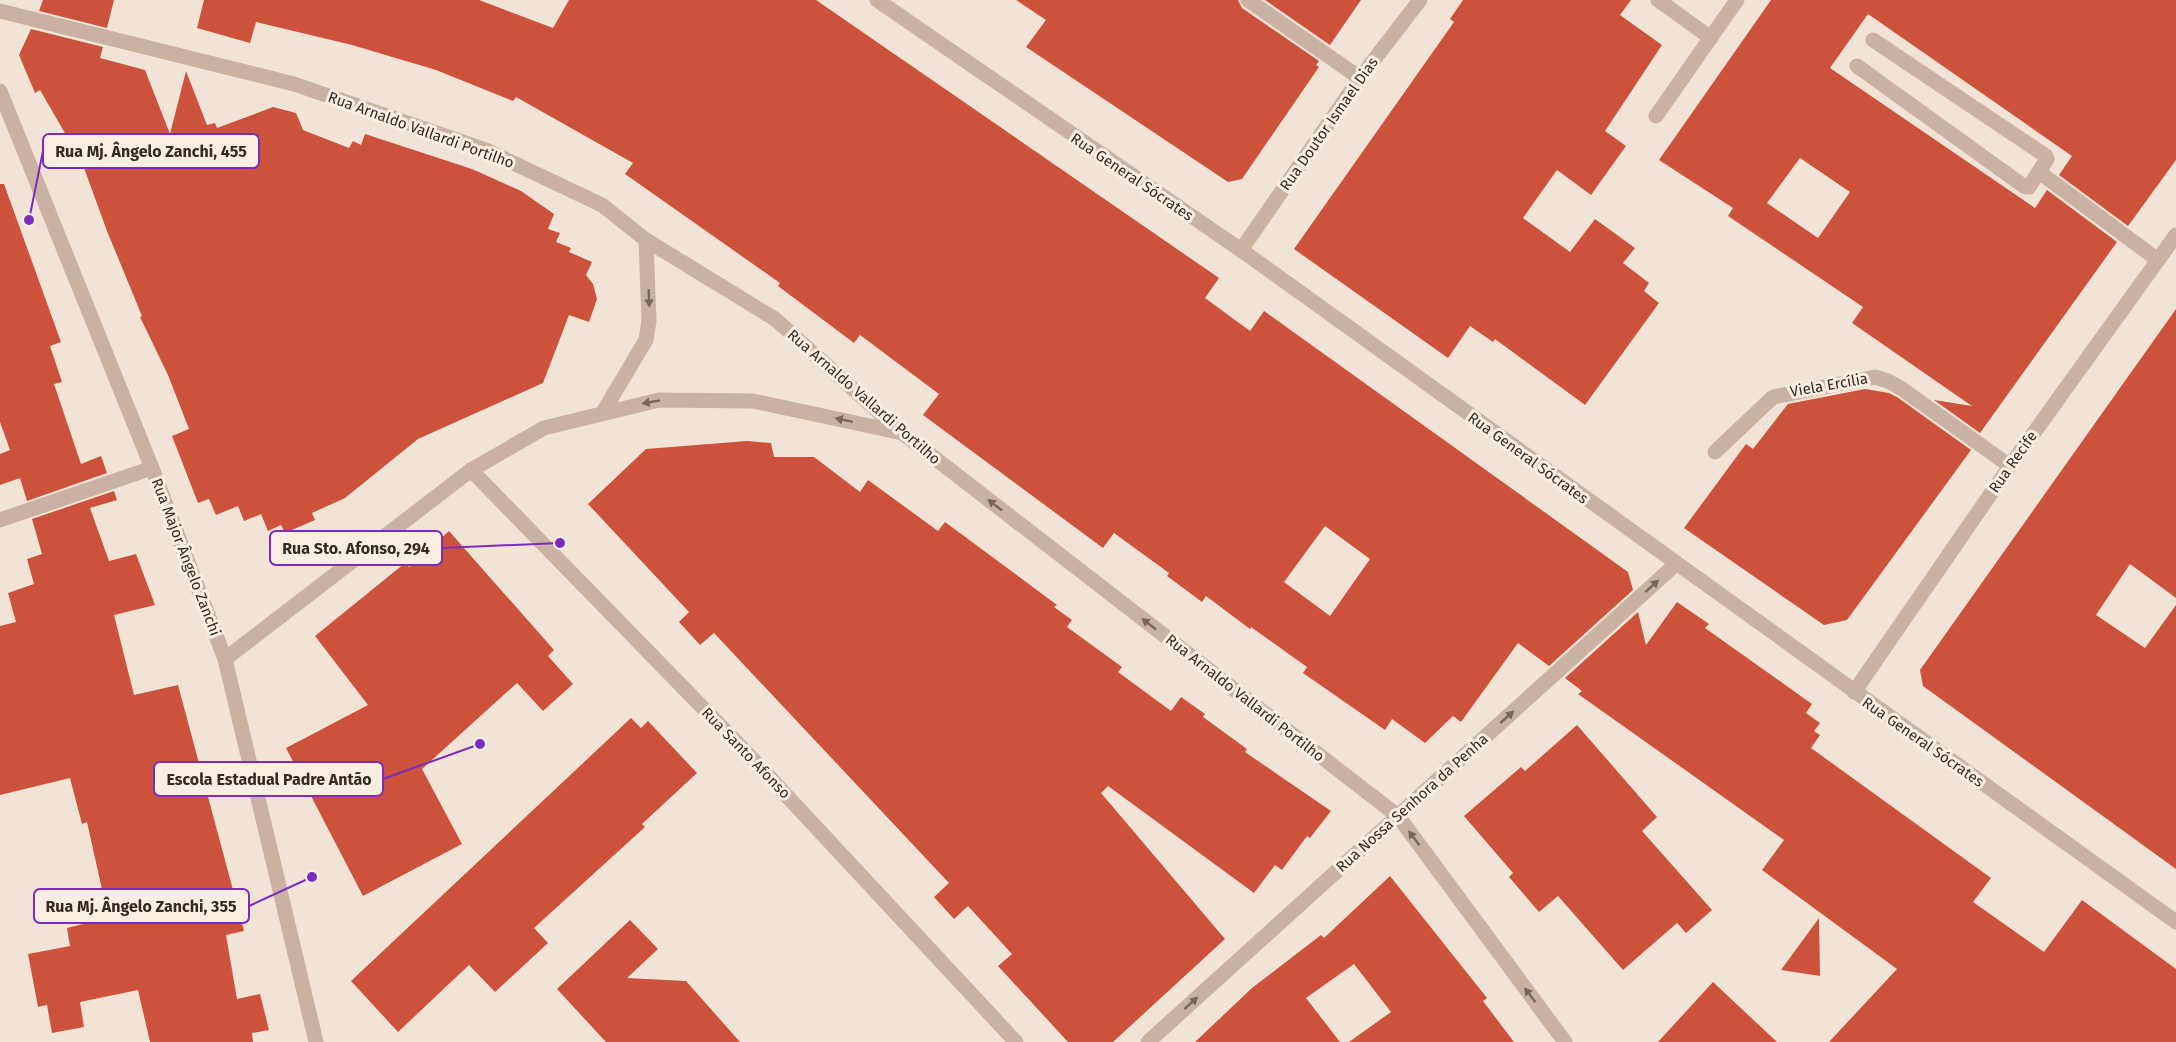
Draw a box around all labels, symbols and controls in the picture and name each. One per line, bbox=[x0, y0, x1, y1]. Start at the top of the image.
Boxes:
street label: Rua Doutor Ismael Dias bbox=[1276, 54, 1382, 194]
street label: Rua Arnaldo Vallardi Portilho bbox=[326, 88, 516, 172]
street label: Rua General Sócrates bbox=[1067, 129, 1197, 225]
callout: Rua Mj. Ângelo Zanchi, 455 bbox=[43, 134, 259, 168]
text: Rua Mj. Ângelo Zanchi, 455 bbox=[55, 141, 247, 161]
one-way arrow bbox=[644, 289, 653, 308]
street label: Rua Arnaldo Vallardi Portilho bbox=[784, 326, 944, 468]
street label: Viela Ercília bbox=[1789, 369, 1869, 401]
one-way arrow bbox=[642, 398, 661, 407]
street label: Rua General Sócrates bbox=[1464, 408, 1592, 508]
one-way arrow bbox=[834, 415, 853, 424]
street label: Rua Recife bbox=[1985, 428, 2041, 496]
street label: Rua Major Ângelo Zanchi bbox=[148, 476, 224, 638]
one-way arrow bbox=[987, 498, 1003, 511]
callout: Rua Sto. Afonso, 294 bbox=[270, 531, 442, 565]
text: Rua Sto. Afonso, 294 bbox=[282, 539, 430, 558]
one-way arrow bbox=[1644, 579, 1659, 593]
one-way arrow bbox=[1142, 618, 1157, 630]
street label: Rua Arnaldo Vallardi Portilho bbox=[1162, 630, 1328, 766]
street label: Rua General Sócrates bbox=[1859, 693, 1987, 791]
street label: Rua Santo Afonso bbox=[698, 704, 794, 802]
one-way arrow bbox=[1499, 711, 1514, 724]
street label: Rua Nossa Senhora da Penha bbox=[1332, 730, 1492, 876]
callout: Escola Estadual Padre Antão bbox=[154, 762, 383, 796]
text: Escola Estadual Padre Antão bbox=[166, 770, 372, 789]
one-way arrow bbox=[1409, 831, 1421, 846]
callout: Rua Mj. Ângelo Zanchi, 355 bbox=[34, 889, 249, 923]
text: Rua Mj. Ângelo Zanchi, 355 bbox=[45, 896, 237, 916]
one-way arrow bbox=[1524, 987, 1537, 1003]
one-way arrow bbox=[1183, 997, 1198, 1010]

